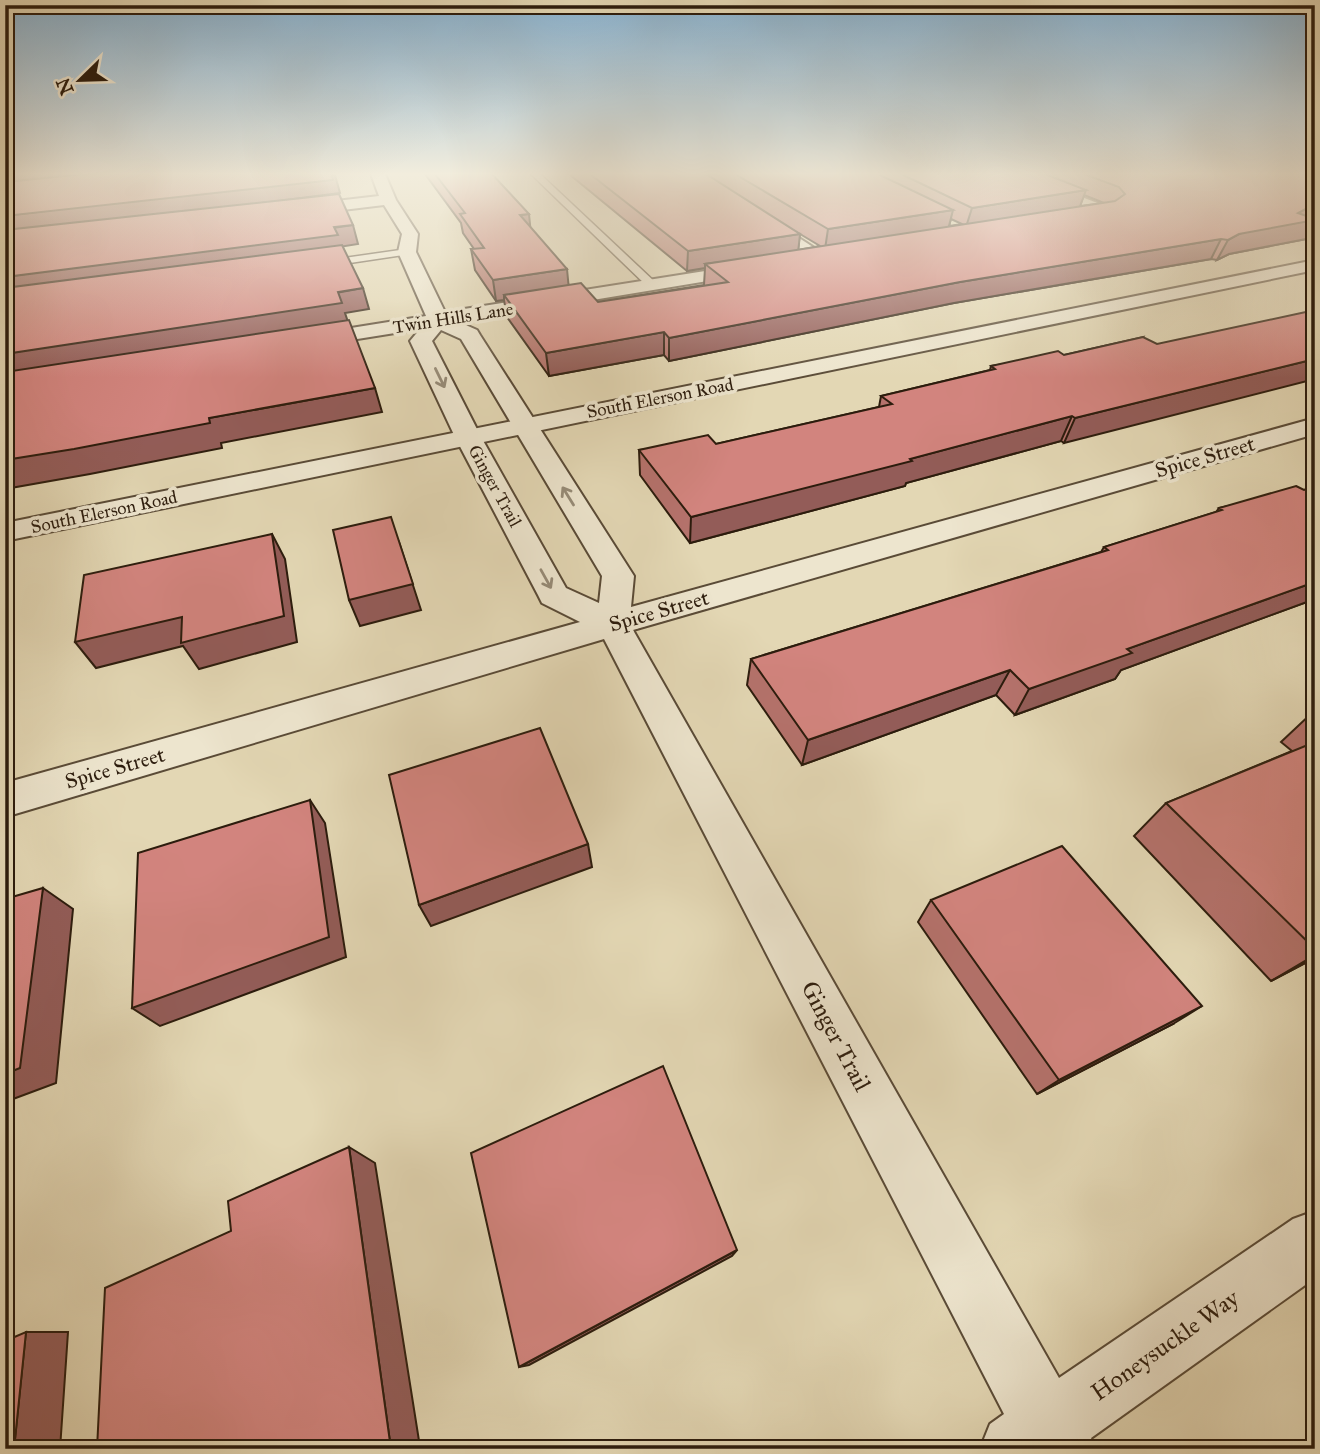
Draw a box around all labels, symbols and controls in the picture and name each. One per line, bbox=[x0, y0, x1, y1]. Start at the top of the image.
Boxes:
north arrow bbox=[46, 46, 116, 116]
text: N bbox=[51, 75, 79, 98]
street label: Twin Hills Lane bbox=[391, 298, 515, 338]
one-way arrow bbox=[433, 367, 447, 388]
street label: South Elerson Road bbox=[585, 373, 735, 423]
street label: Spice Street bbox=[1152, 430, 1258, 484]
street label: Ginger Trail bbox=[463, 441, 527, 531]
street label: South Elerson Road bbox=[29, 486, 179, 538]
one-way arrow bbox=[561, 487, 575, 507]
one-way arrow bbox=[539, 569, 553, 589]
street label: Spice Street bbox=[606, 584, 712, 638]
street label: Spice Street bbox=[62, 741, 168, 795]
street label: Ginger Trail bbox=[794, 976, 878, 1097]
street label: Honeysuckle Way bbox=[1085, 1282, 1245, 1407]

